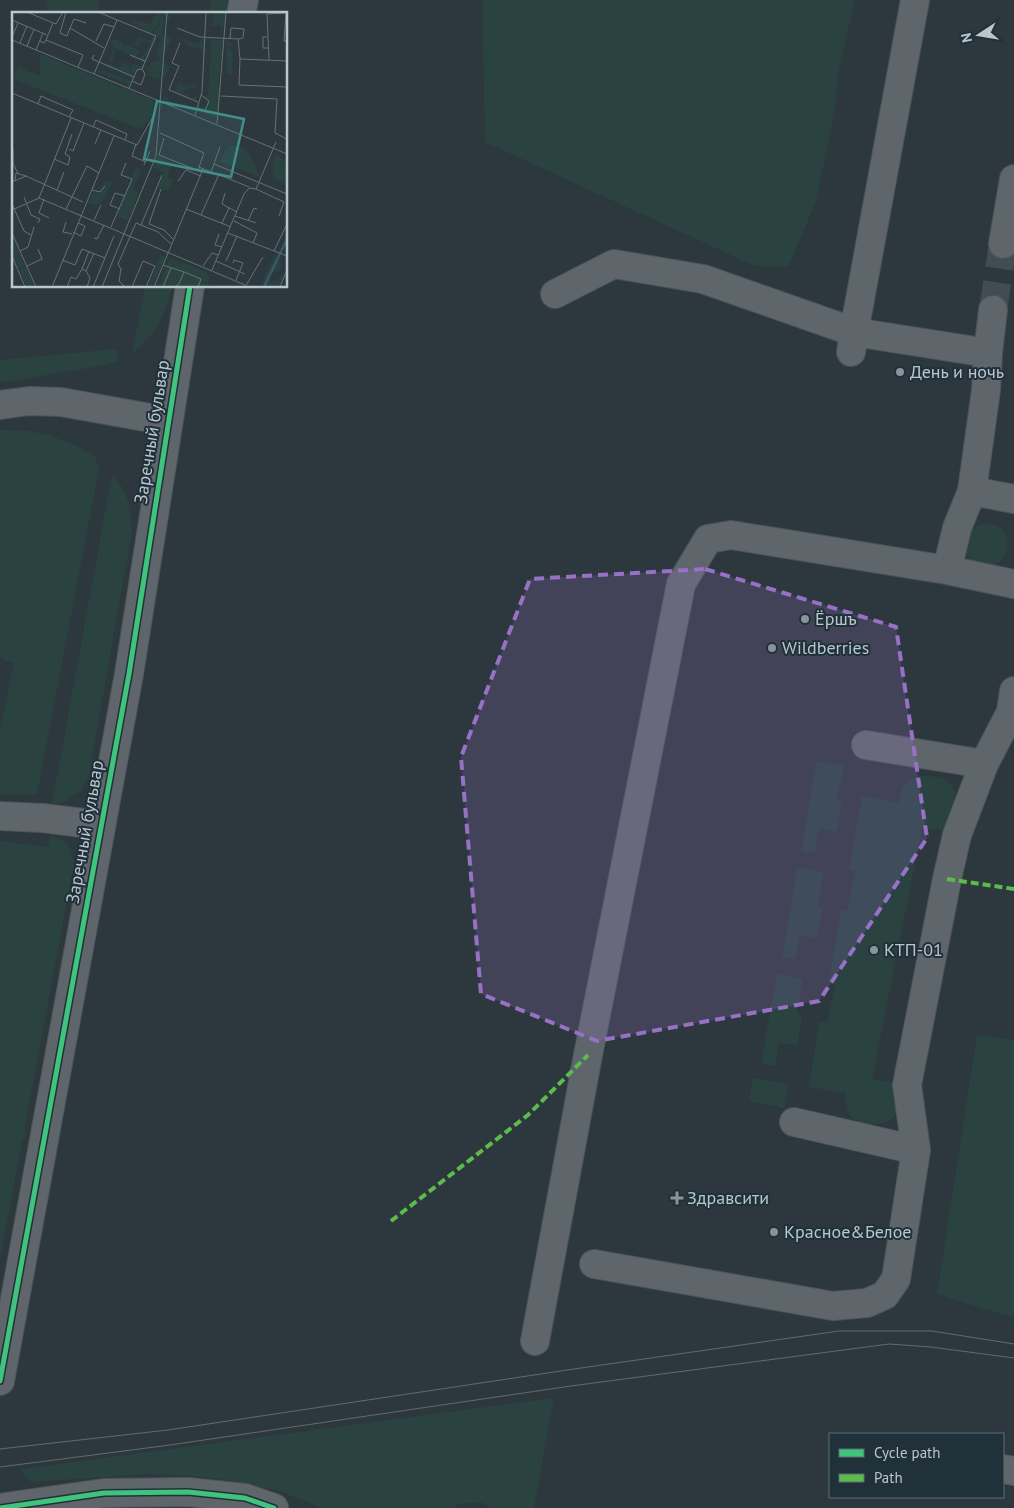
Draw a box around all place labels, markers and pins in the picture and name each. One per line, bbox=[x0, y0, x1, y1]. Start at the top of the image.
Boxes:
place label: День и ночь bbox=[910, 360, 1004, 383]
marker: День и ночь bbox=[894, 366, 906, 378]
place label: Ёршъ bbox=[815, 607, 857, 630]
marker: Ёршъ bbox=[799, 613, 811, 625]
place label: Wildberries bbox=[782, 636, 869, 659]
marker: Wildberries bbox=[766, 642, 778, 654]
place label: КТП-01 bbox=[884, 938, 943, 961]
marker: КТП-01 bbox=[868, 944, 880, 956]
place label: Здравсити bbox=[687, 1186, 769, 1209]
marker: Здравсити bbox=[671, 1192, 683, 1204]
place label: Красное&Белое bbox=[784, 1220, 911, 1243]
marker: Красное&Белое bbox=[768, 1226, 780, 1238]

